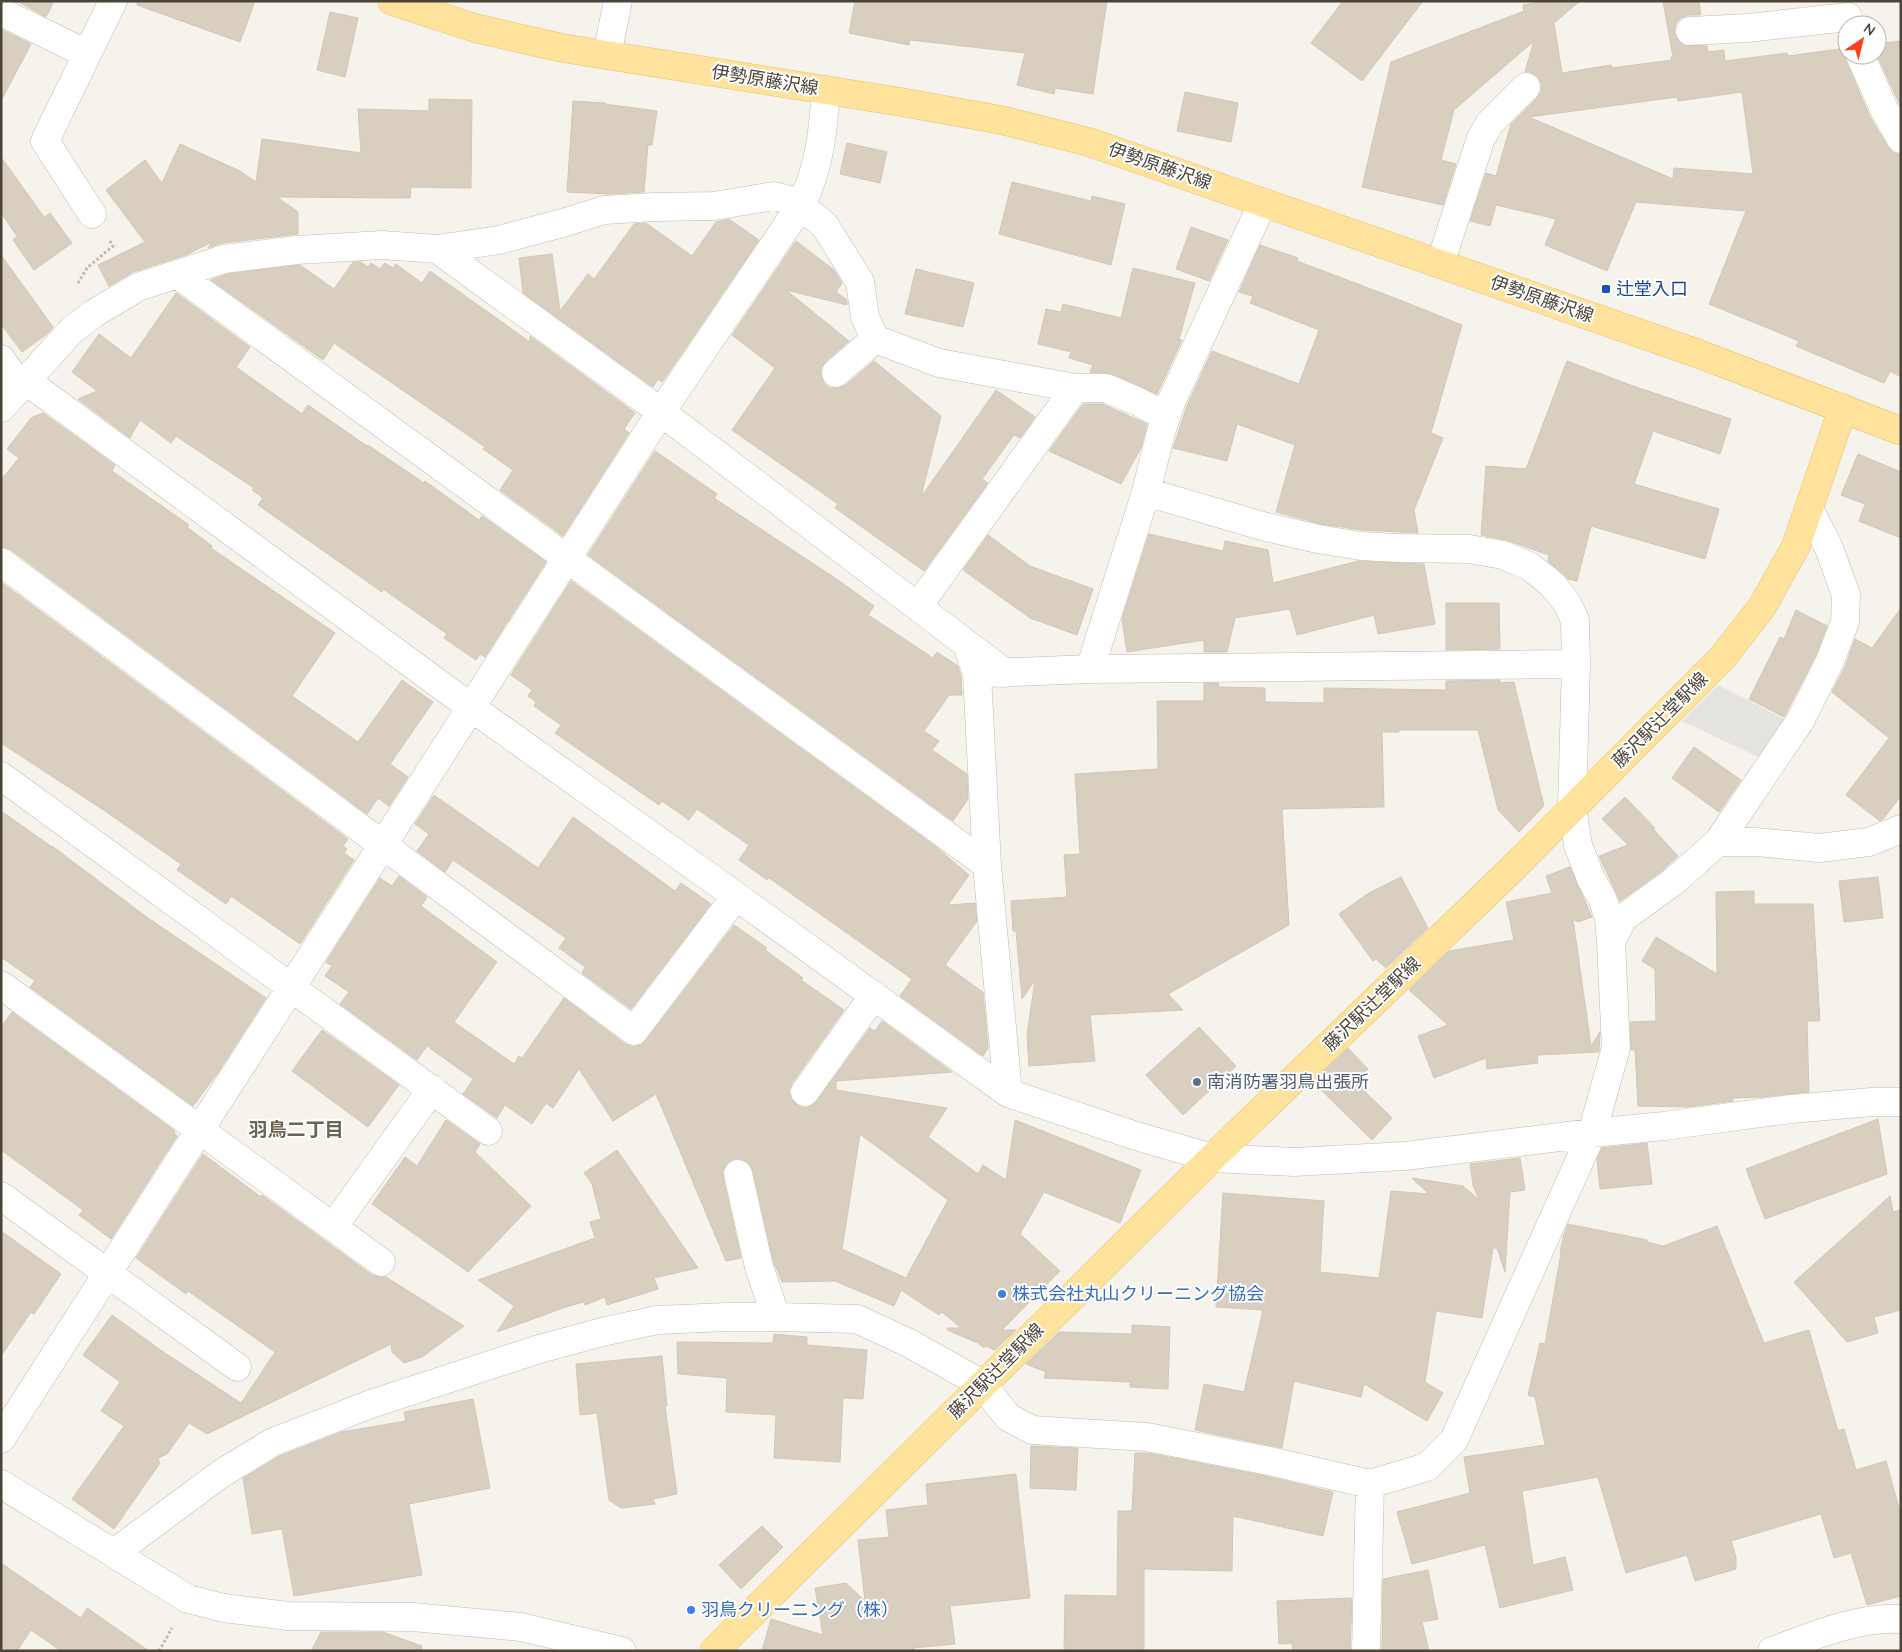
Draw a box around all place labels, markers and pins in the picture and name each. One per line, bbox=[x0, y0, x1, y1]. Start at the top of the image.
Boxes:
place label: 辻堂入口 bbox=[1616, 277, 1688, 300]
marker: 辻堂入口 bbox=[1600, 283, 1612, 295]
place label: 南消防署羽鳥出張所 bbox=[1207, 1070, 1369, 1093]
marker: 南消防署羽鳥出張所 bbox=[1191, 1076, 1203, 1088]
place label: 株式会社丸山クリーニング協会 bbox=[1012, 1282, 1264, 1305]
marker: 株式会社丸山クリーニング協会 bbox=[996, 1288, 1008, 1300]
place label: 羽鳥クリーニング（株） bbox=[701, 1598, 899, 1621]
marker: 羽鳥クリーニング（株） bbox=[685, 1604, 697, 1616]

